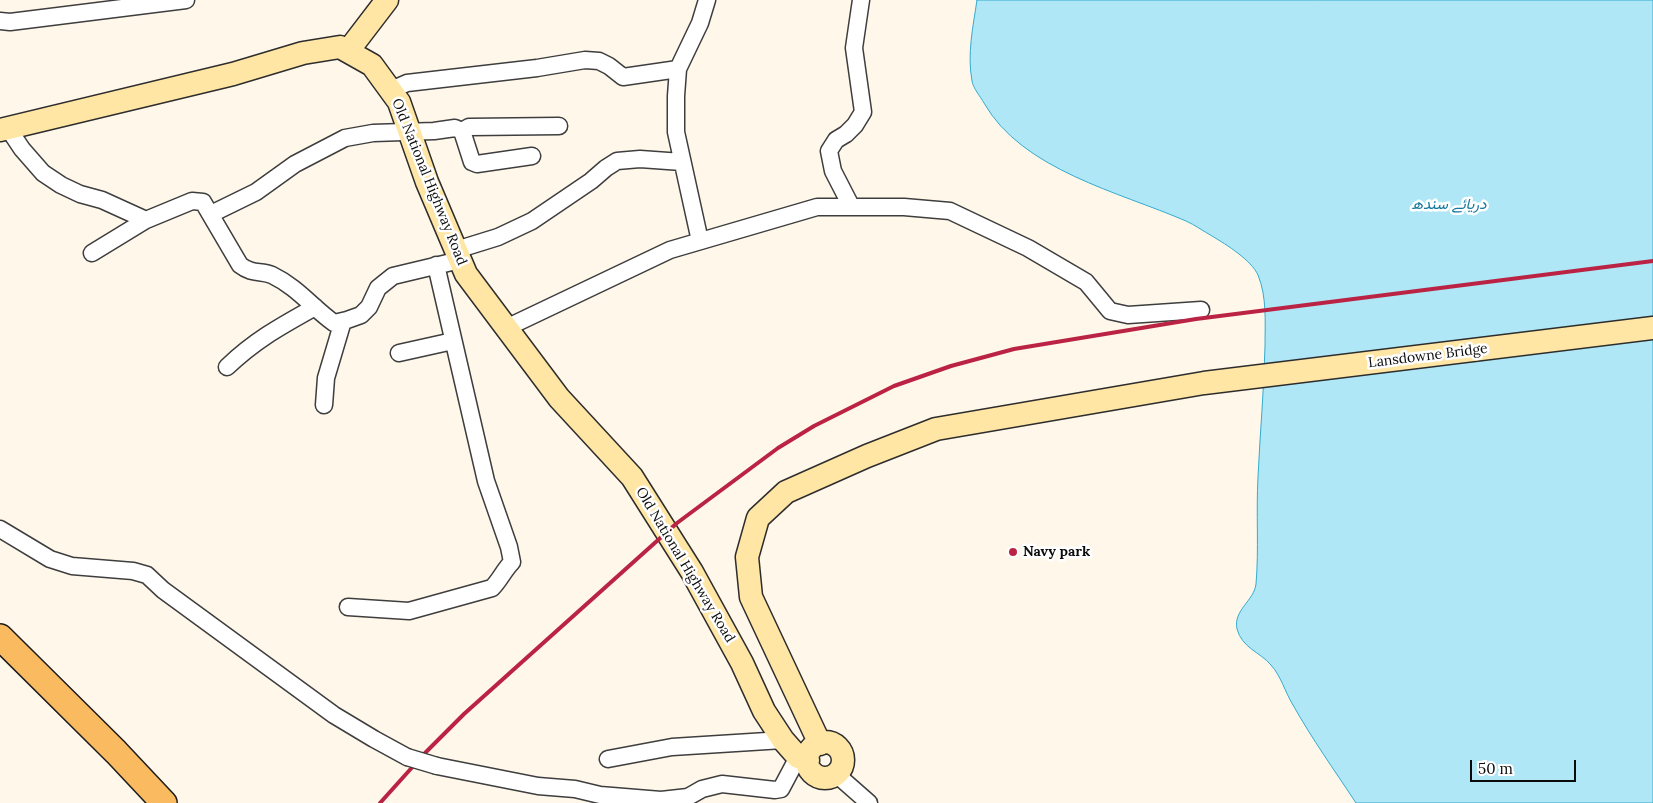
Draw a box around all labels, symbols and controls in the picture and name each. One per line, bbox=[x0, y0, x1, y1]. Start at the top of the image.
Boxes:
street label: Old National Highway Road bbox=[388, 96, 470, 268]
water label: دریائے سندھ bbox=[1412, 196, 1486, 214]
street label: Lansdowne Bridge bbox=[1367, 340, 1489, 372]
street label: Old National Highway Road bbox=[632, 484, 738, 646]
place label: Navy park bbox=[1023, 544, 1090, 560]
marker: Navy park bbox=[1007, 546, 1019, 558]
scale bar bbox=[1473, 750, 1579, 782]
text: 50 m bbox=[1478, 759, 1513, 778]

